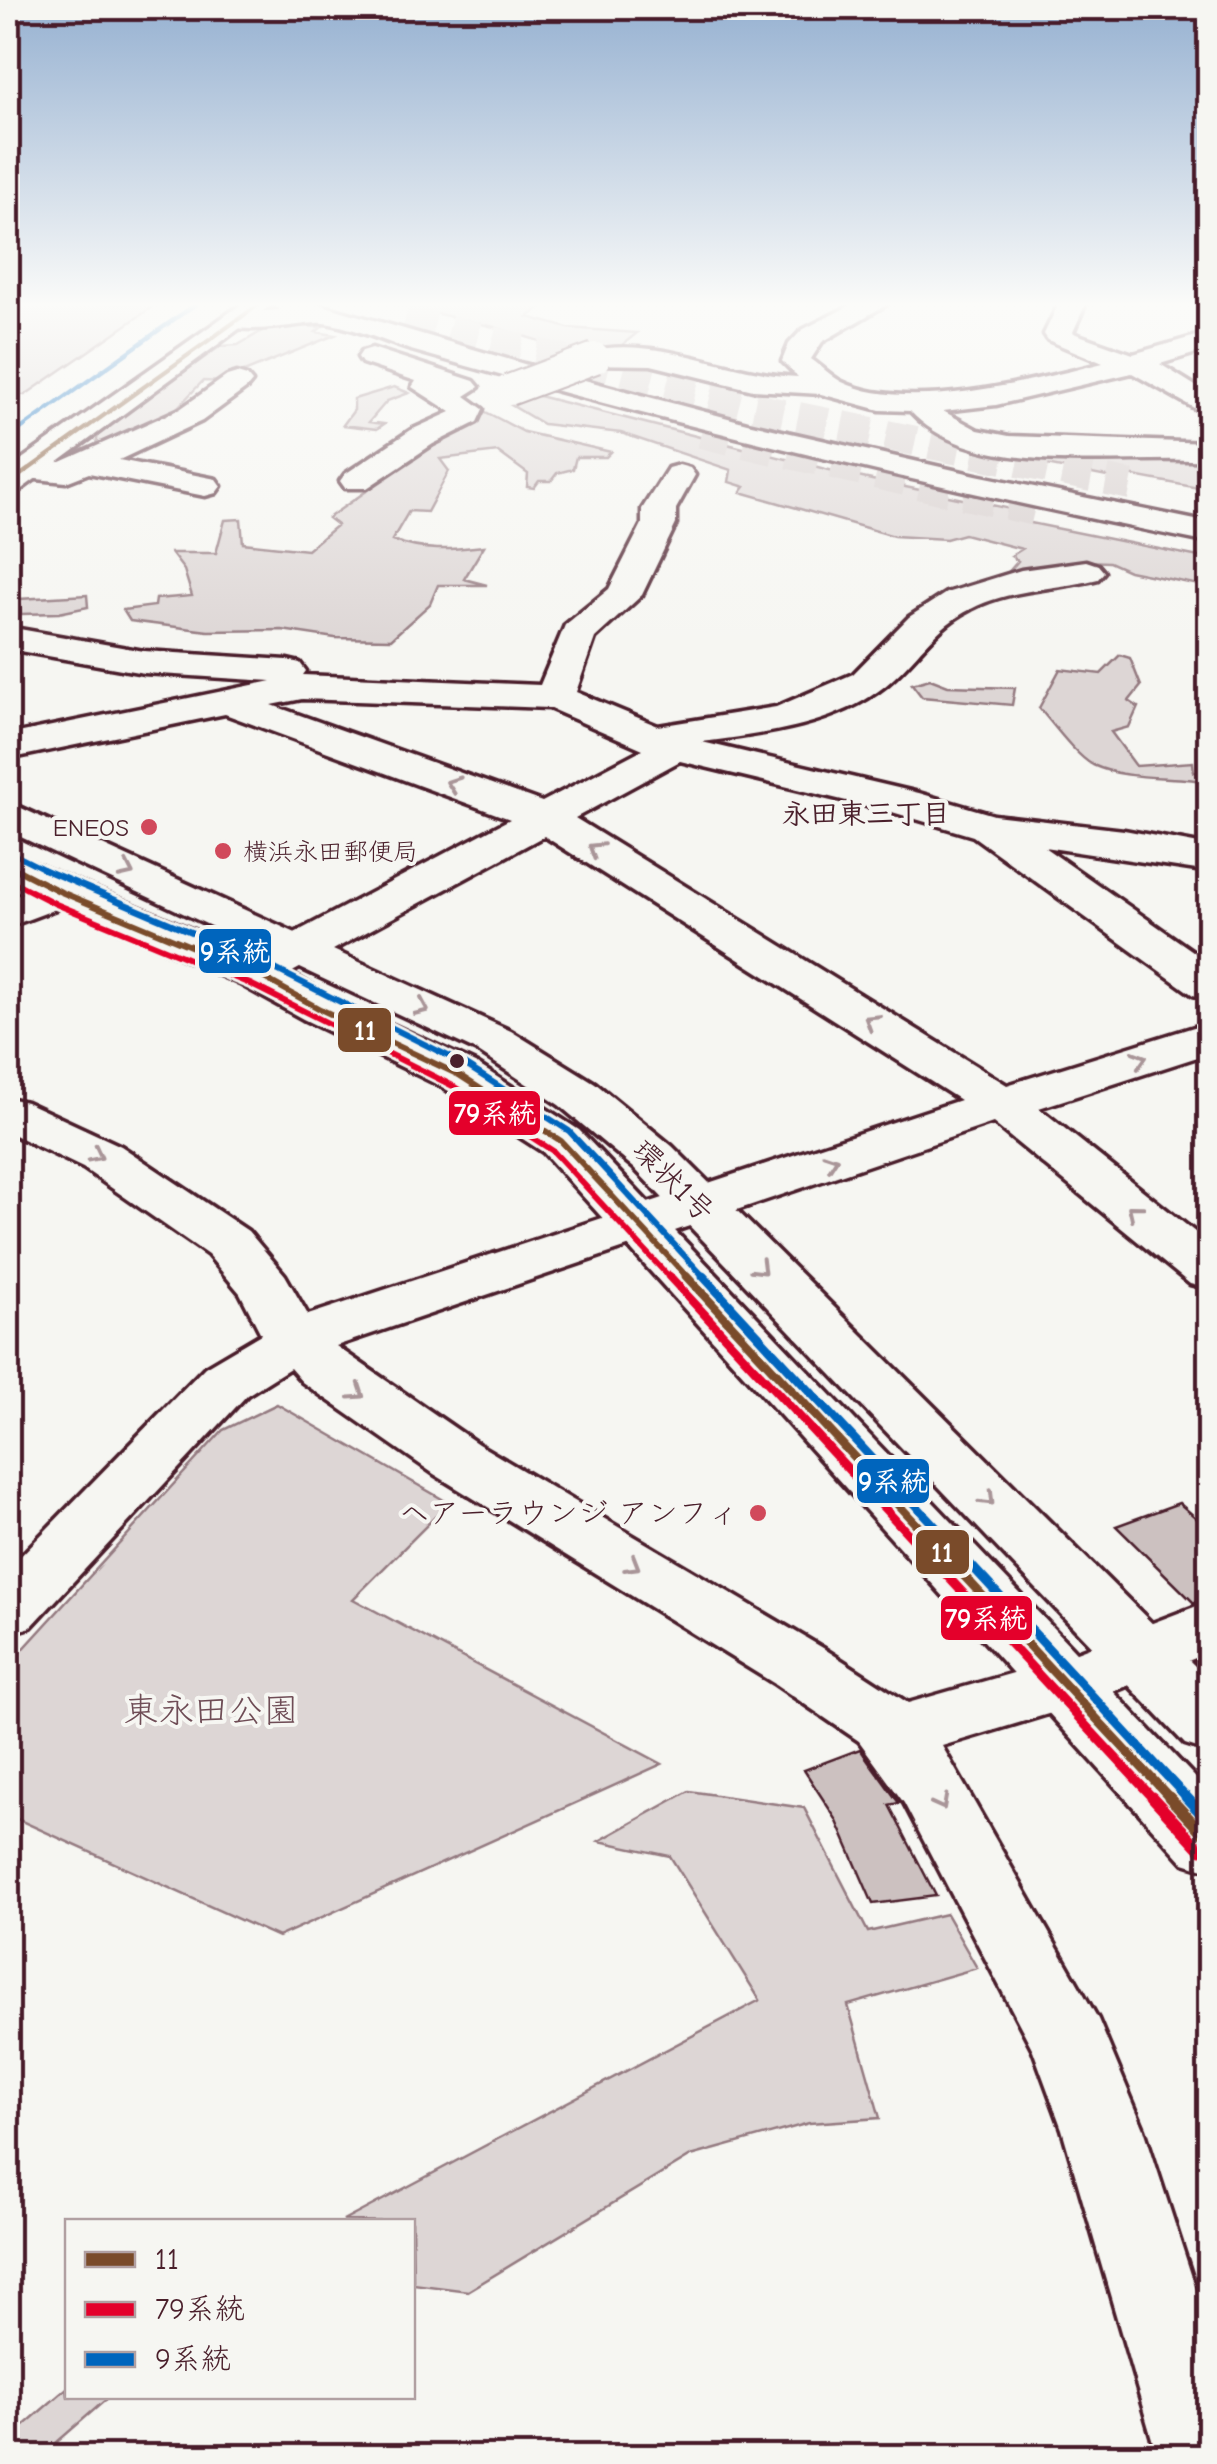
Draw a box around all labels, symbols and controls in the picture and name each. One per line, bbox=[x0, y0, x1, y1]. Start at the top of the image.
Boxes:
one-way arrow bbox=[446, 775, 463, 796]
district label: 永田東三丁目 bbox=[782, 798, 950, 830]
place label: ENEOS bbox=[53, 813, 129, 842]
marker: ENEOS bbox=[138, 816, 160, 838]
place label: 横浜永田郵便局 bbox=[243, 837, 418, 866]
marker: 横浜永田郵便局 bbox=[212, 840, 234, 862]
one-way arrow bbox=[588, 842, 606, 861]
one-way arrow bbox=[117, 859, 135, 879]
line badge: 9系統 bbox=[197, 927, 273, 975]
text: 9系統 bbox=[200, 936, 270, 968]
one-way arrow bbox=[412, 996, 430, 1016]
line badge: 11 bbox=[336, 1006, 393, 1054]
text: 11 bbox=[354, 1015, 376, 1047]
one-way arrow bbox=[863, 1015, 881, 1034]
one-way arrow bbox=[1130, 1050, 1147, 1071]
unlabelled marker bbox=[447, 1051, 467, 1071]
line badge: 79系統 bbox=[447, 1089, 542, 1137]
text: 79系統 bbox=[454, 1098, 536, 1130]
street label: 環状1号 bbox=[625, 1133, 721, 1229]
one-way arrow bbox=[85, 1143, 103, 1162]
one-way arrow bbox=[821, 1152, 838, 1172]
one-way arrow bbox=[1127, 1205, 1145, 1223]
one-way arrow bbox=[748, 1256, 766, 1274]
one-way arrow bbox=[347, 1381, 365, 1399]
line badge: 9系統 bbox=[855, 1457, 931, 1505]
text: 9系統 bbox=[858, 1466, 928, 1498]
one-way arrow bbox=[976, 1487, 994, 1505]
place label: ヘアーラウンジ アンフィ bbox=[399, 1496, 738, 1531]
marker: ヘアーラウンジ アンフィ bbox=[747, 1502, 769, 1524]
line badge: 11 bbox=[914, 1528, 971, 1576]
text: 11 bbox=[931, 1537, 953, 1569]
one-way arrow bbox=[622, 1553, 640, 1573]
line badge: 79系統 bbox=[939, 1594, 1034, 1642]
text: 79系統 bbox=[945, 1603, 1027, 1635]
park label: 東永田公園 bbox=[123, 1690, 299, 1731]
one-way arrow bbox=[929, 1793, 948, 1811]
legend bbox=[65, 2219, 415, 2399]
text: 11 bbox=[155, 2242, 179, 2277]
text: 79系統 bbox=[155, 2292, 245, 2327]
text: 9系統 bbox=[155, 2342, 231, 2377]

